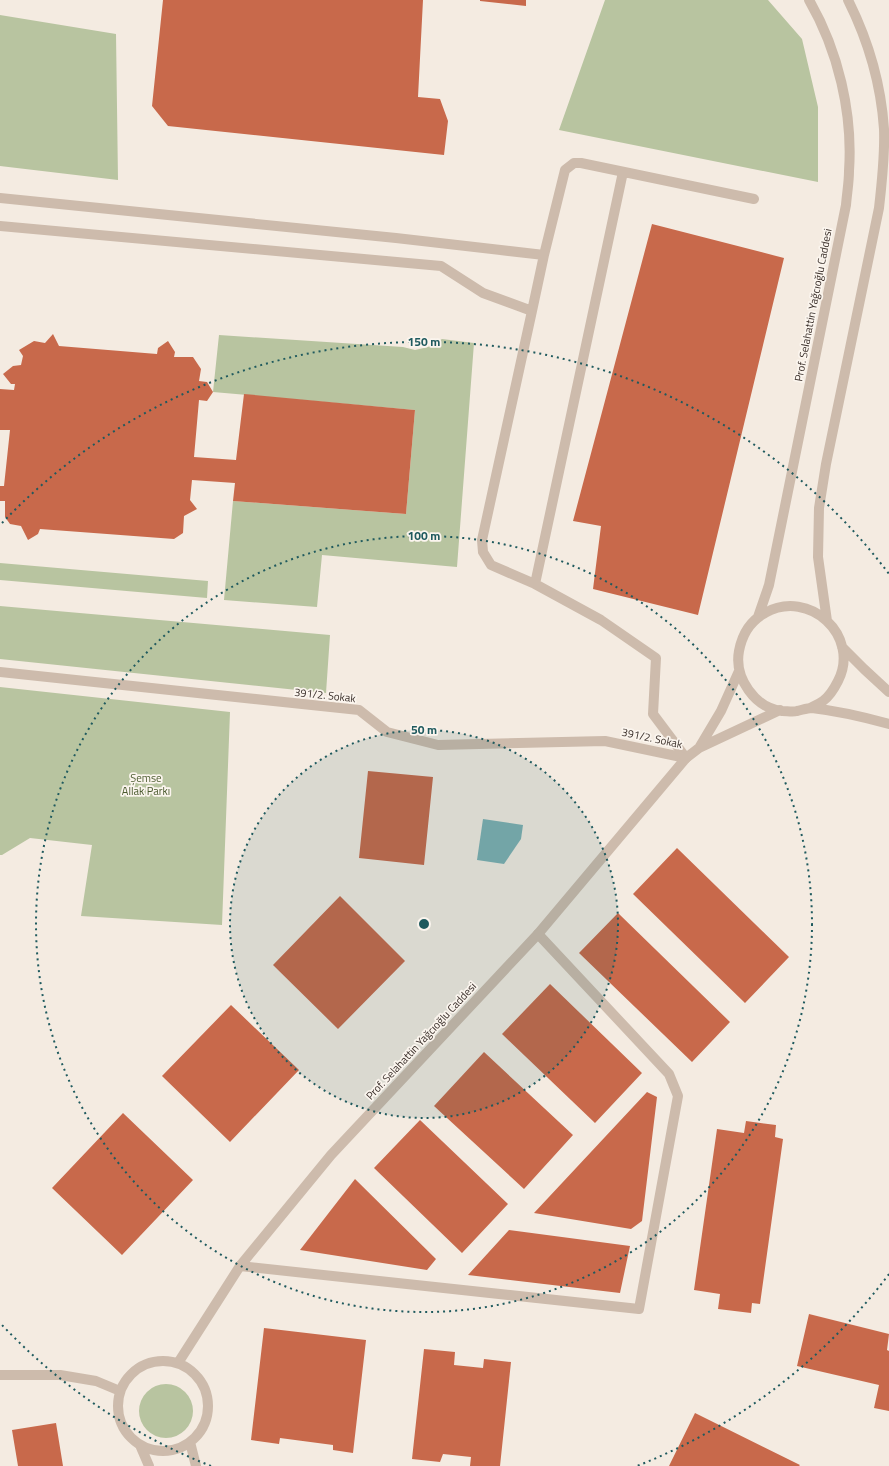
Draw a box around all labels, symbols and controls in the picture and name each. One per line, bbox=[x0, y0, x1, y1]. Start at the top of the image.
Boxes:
street label: Prof. Selahattin Yağcıoğlu Caddesi bbox=[790, 227, 836, 383]
text: 150 m bbox=[408, 332, 440, 351]
text: 100 m bbox=[408, 526, 440, 545]
street label: 391/2. Sokak bbox=[293, 684, 357, 706]
text: 50 m bbox=[411, 720, 437, 739]
street label: 391/2. Sokak bbox=[620, 724, 685, 752]
park label: Şemse Allak Parkı bbox=[122, 770, 170, 799]
centre of rings bbox=[417, 917, 431, 931]
street label: Prof. Selahattin Yağcıoğlu Caddesi bbox=[362, 979, 480, 1103]

